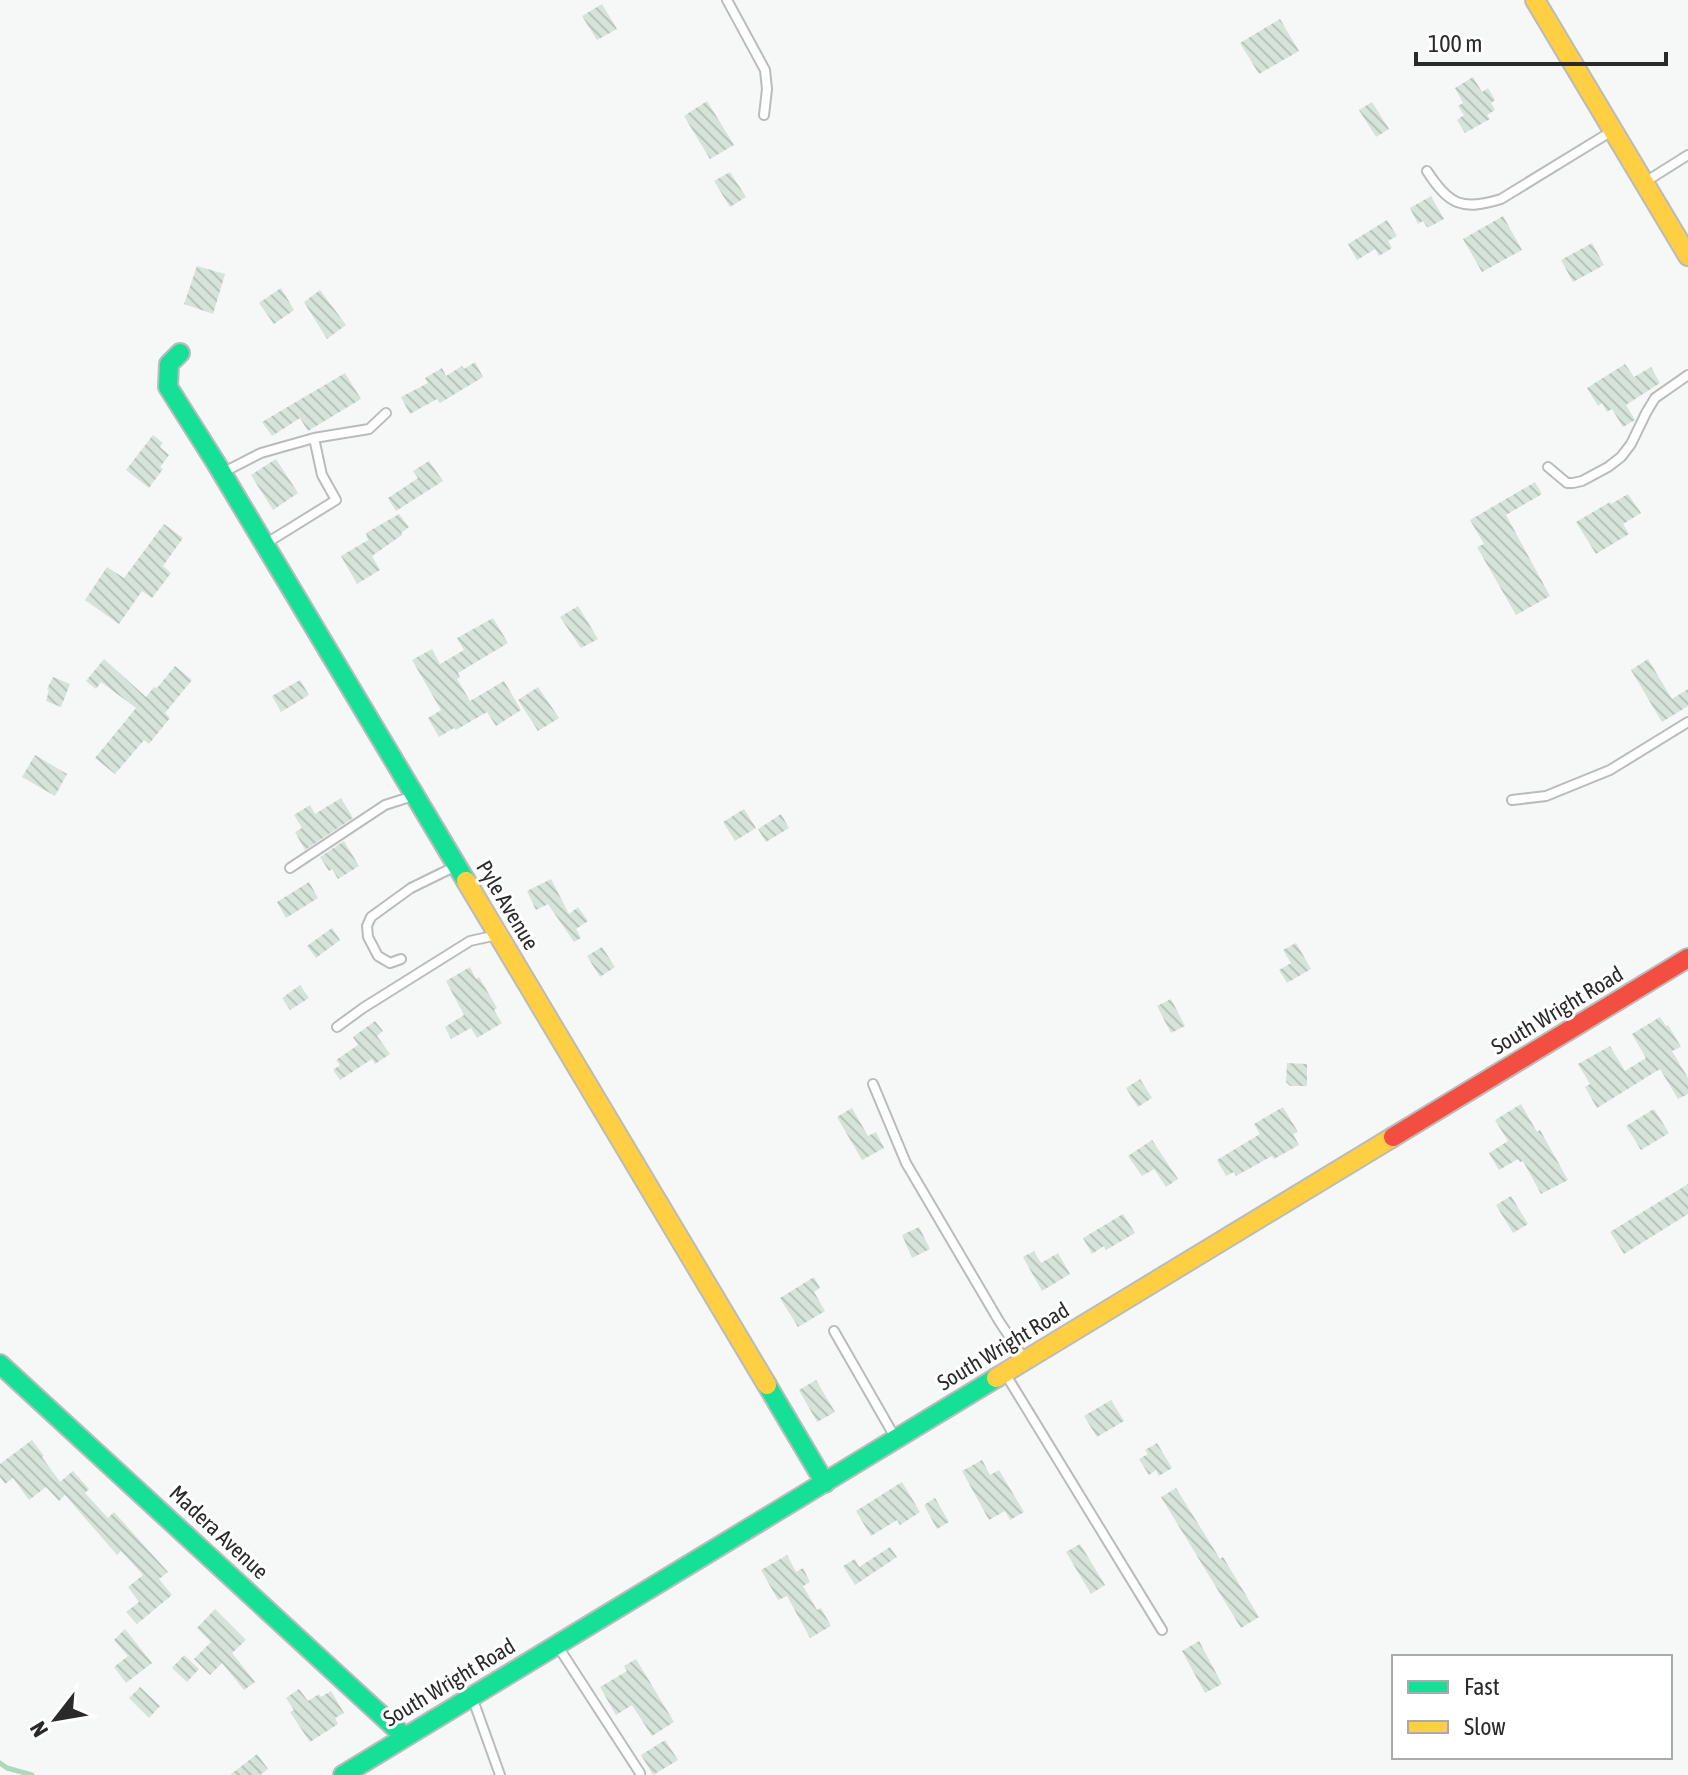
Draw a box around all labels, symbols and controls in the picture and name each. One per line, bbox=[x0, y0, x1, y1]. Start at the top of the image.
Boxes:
scale bar bbox=[1416, 16, 1666, 66]
text: 100 m bbox=[1428, 30, 1482, 57]
street label: Pyle Avenue bbox=[471, 856, 545, 954]
street label: South Wright Road bbox=[1486, 960, 1628, 1060]
street label: South Wright Road bbox=[932, 1296, 1074, 1396]
street label: Madera Avenue bbox=[164, 1480, 274, 1584]
street label: South Wright Road bbox=[378, 1632, 520, 1732]
legend bbox=[1392, 1655, 1672, 1759]
text: Fast bbox=[1464, 1673, 1500, 1700]
north arrow bbox=[16, 1679, 96, 1759]
text: Slow bbox=[1464, 1713, 1506, 1740]
text: N bbox=[24, 1717, 53, 1742]

